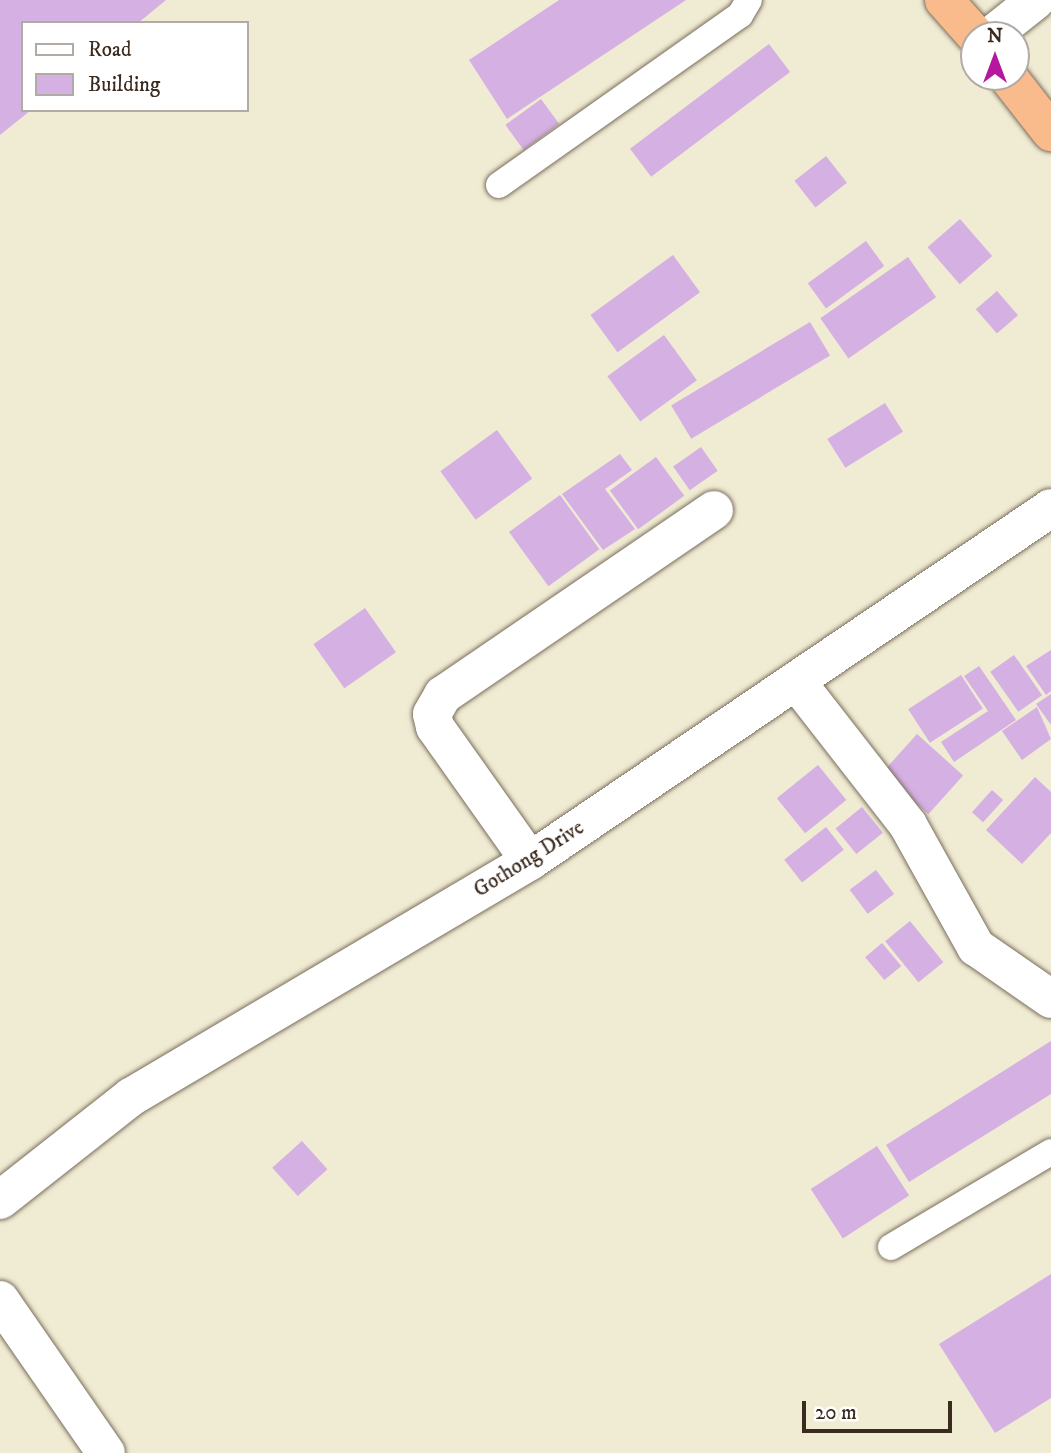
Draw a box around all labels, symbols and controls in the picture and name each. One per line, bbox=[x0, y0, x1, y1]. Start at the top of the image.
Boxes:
legend bbox=[21, 21, 248, 112]
north arrow bbox=[960, 21, 1030, 91]
text: N bbox=[987, 25, 1003, 48]
text: Road bbox=[88, 37, 132, 63]
text: Building bbox=[88, 72, 160, 98]
street label: Gothong Drive bbox=[469, 815, 589, 903]
scale bar bbox=[806, 1386, 956, 1430]
text: 20 m bbox=[815, 1400, 857, 1426]

